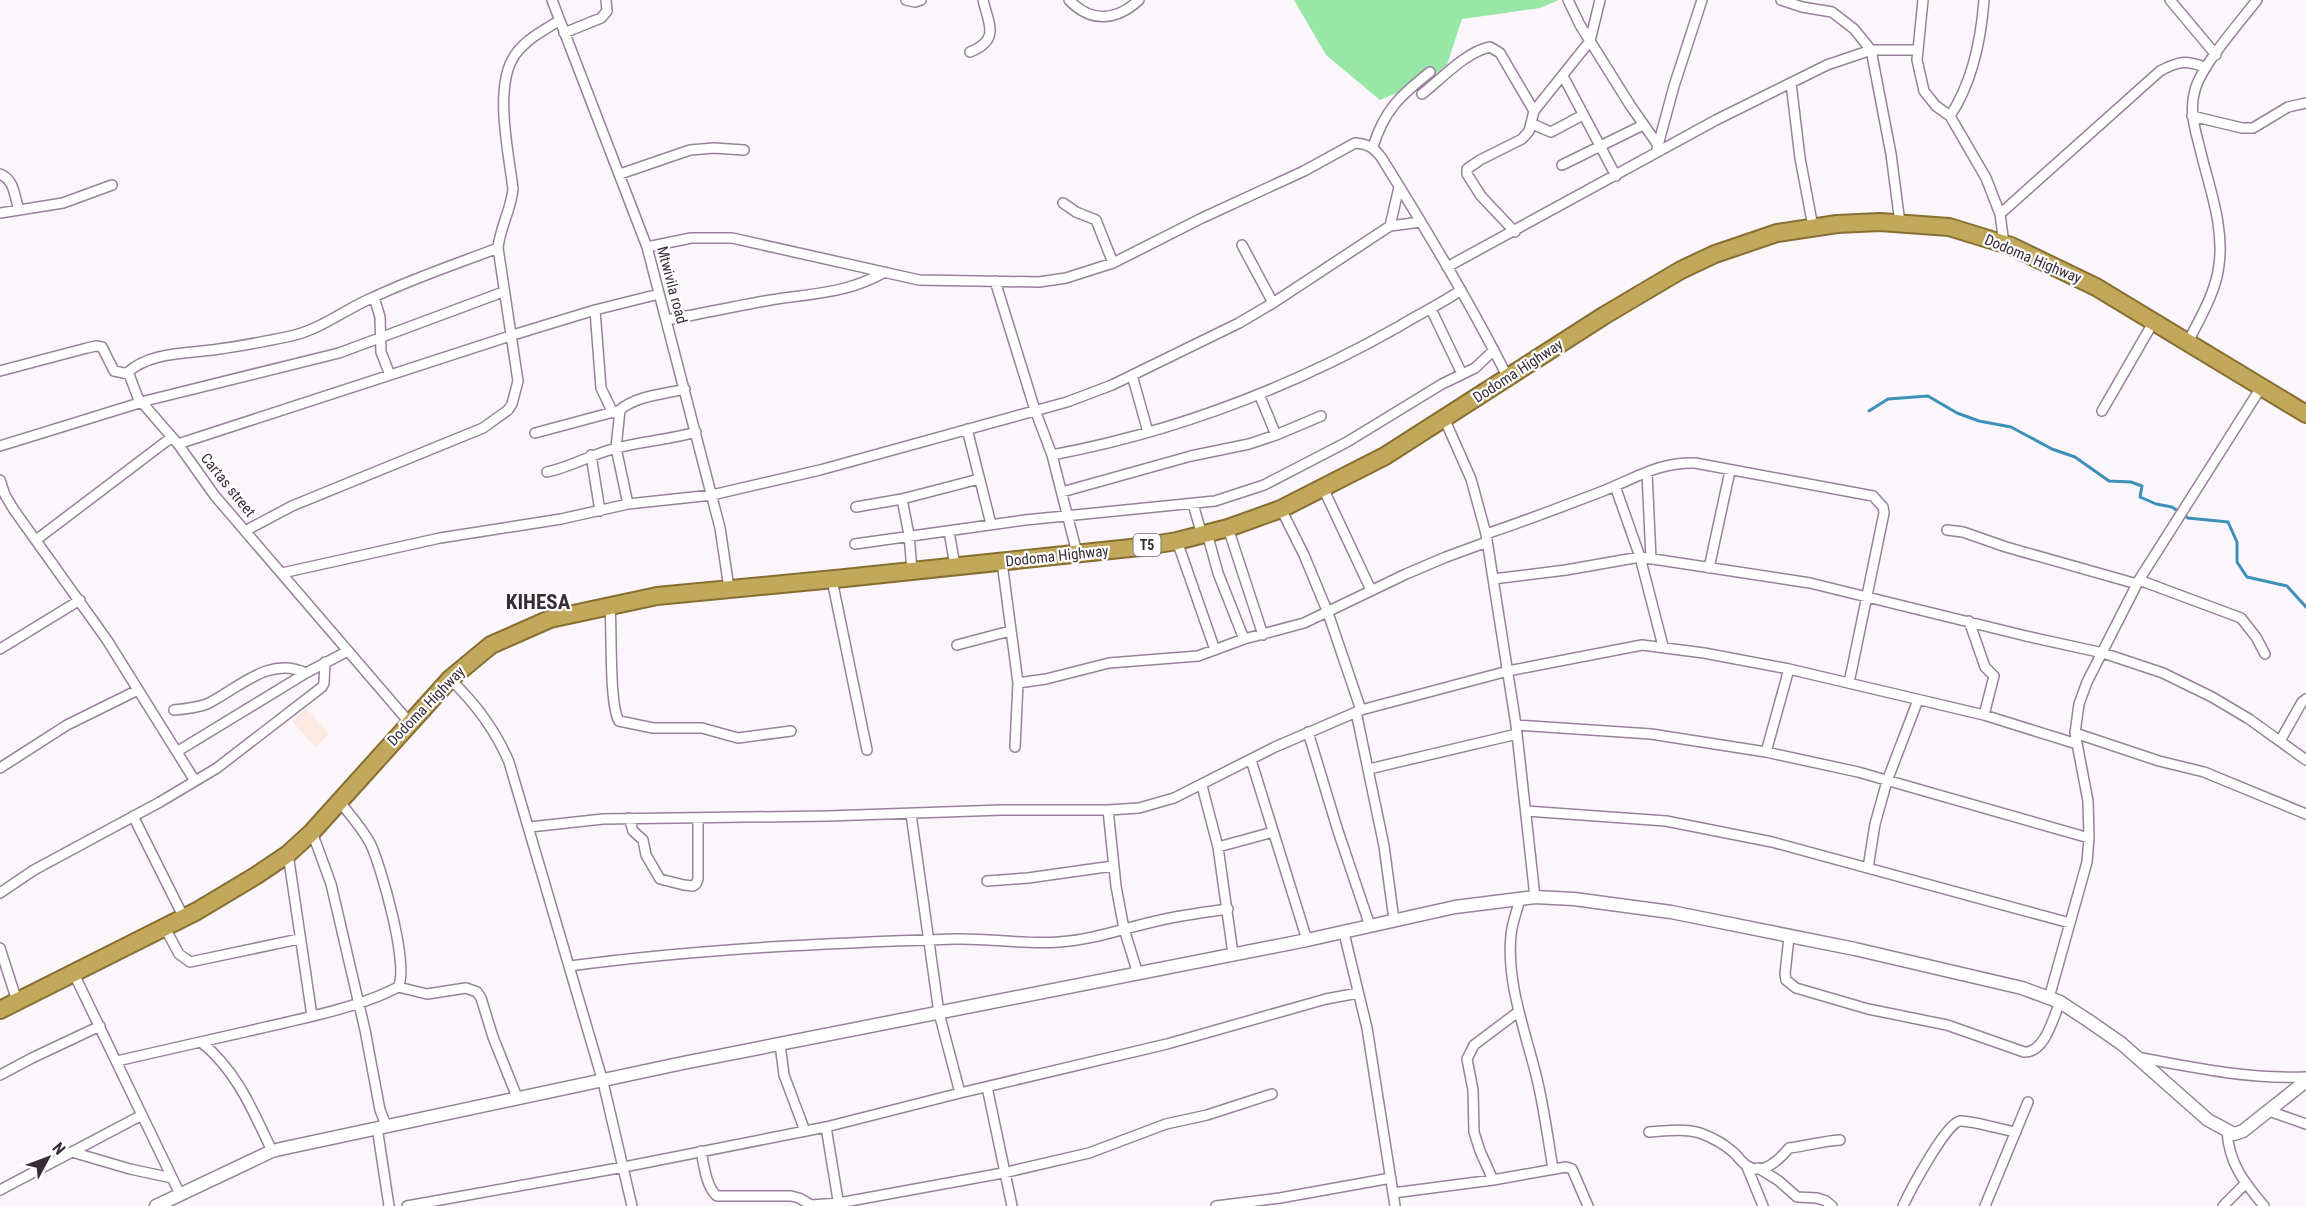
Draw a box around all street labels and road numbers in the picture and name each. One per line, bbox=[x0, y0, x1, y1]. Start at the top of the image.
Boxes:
street label: Dodoma Highway bbox=[1982, 231, 2084, 287]
street label: Mtwivila road bbox=[653, 244, 691, 326]
street label: Dodoma Highway bbox=[1470, 335, 1566, 407]
street label: Cartas street bbox=[197, 450, 259, 520]
road number: T5 bbox=[1134, 534, 1160, 556]
street label: Dodoma Highway bbox=[1005, 542, 1109, 570]
street label: Dodoma Highway bbox=[384, 663, 468, 749]

